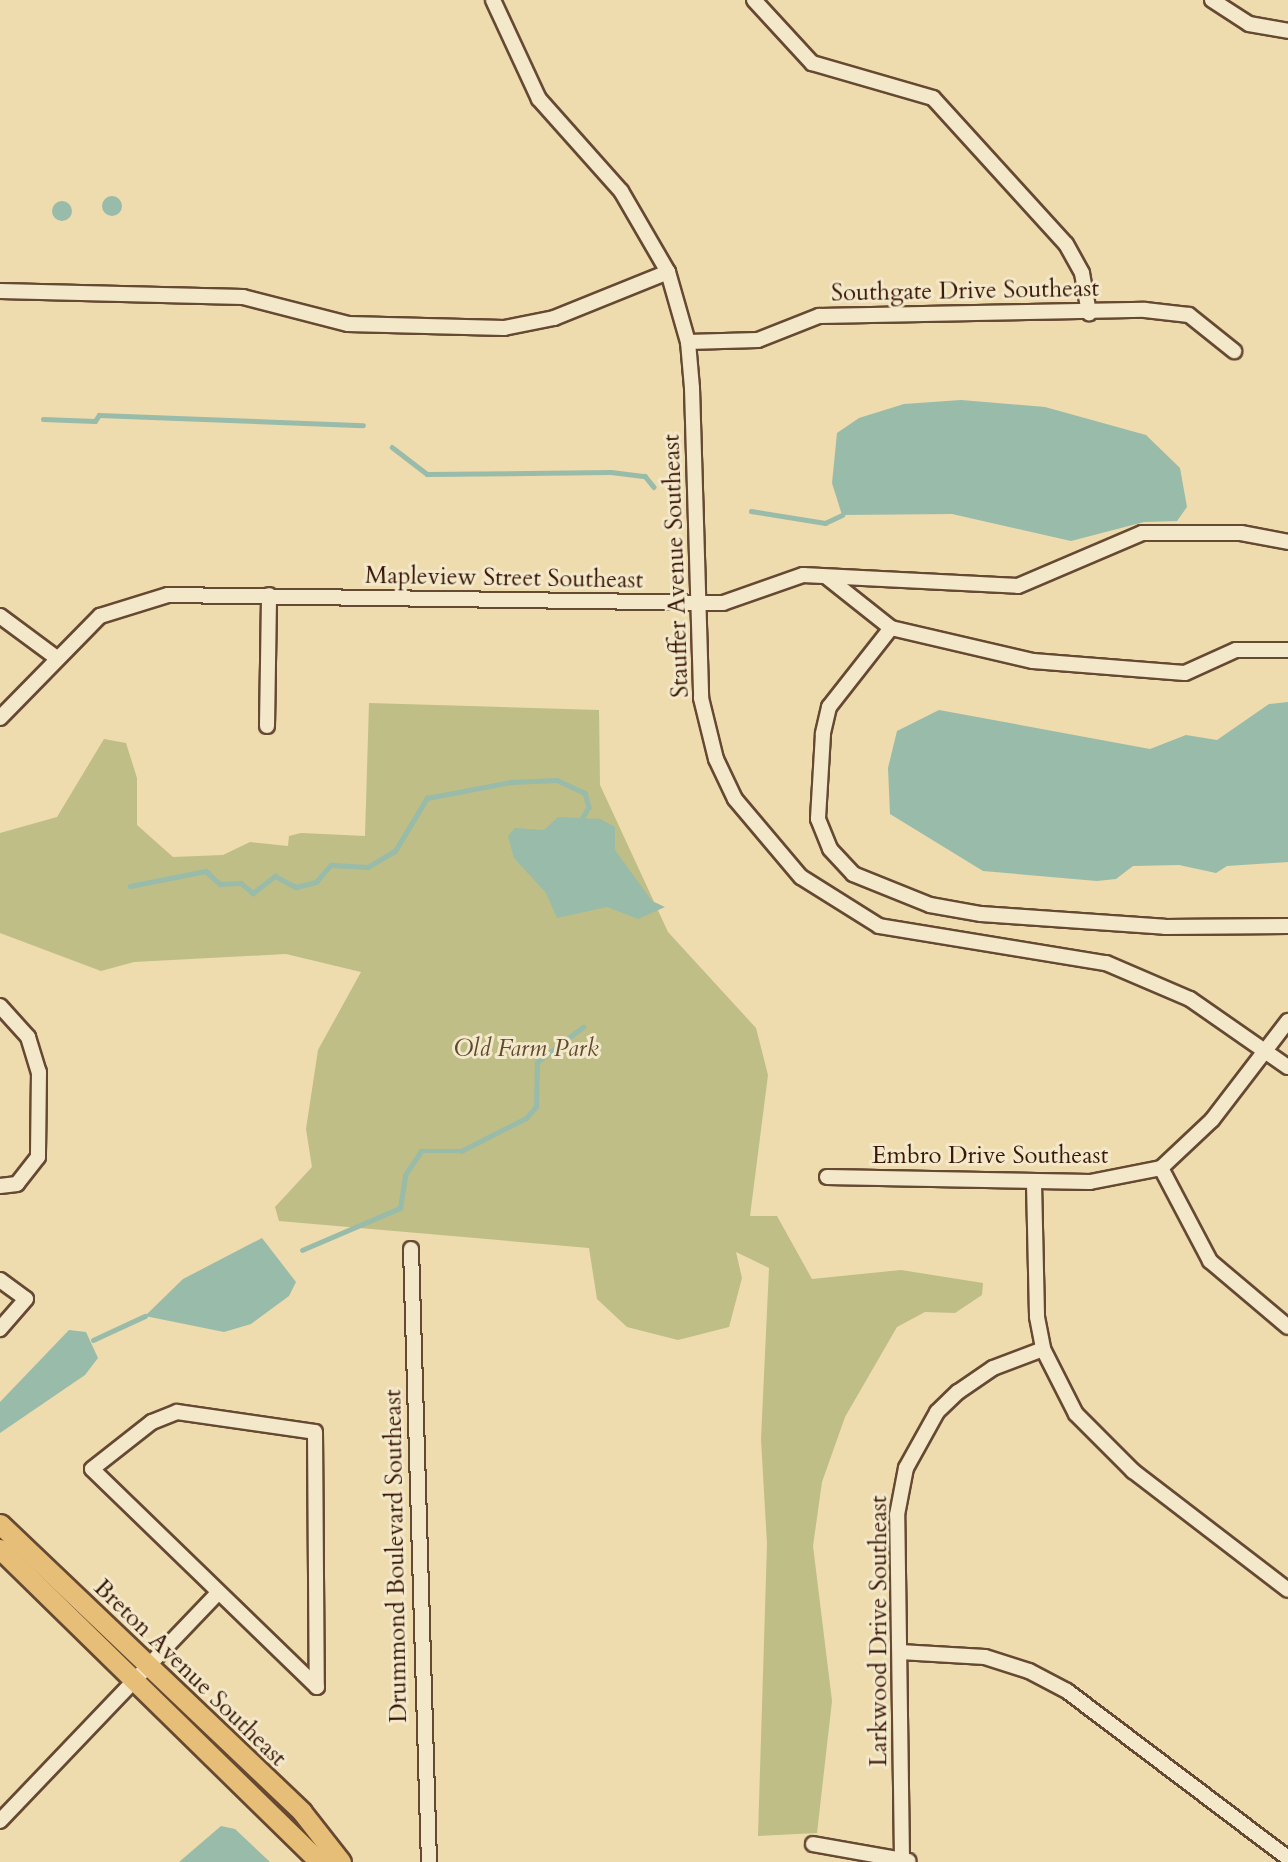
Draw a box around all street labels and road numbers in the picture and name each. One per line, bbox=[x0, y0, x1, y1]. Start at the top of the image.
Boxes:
street label: Southgate Drive Southeast bbox=[831, 274, 1099, 308]
street label: Stauffer Avenue Southeast bbox=[657, 434, 695, 698]
street label: Mapleview Street Southeast bbox=[365, 561, 643, 595]
street label: Embro Drive Southeast bbox=[872, 1142, 1108, 1170]
street label: Drummond Boulevard Southeast bbox=[379, 1389, 413, 1723]
street label: Larkwood Drive Southeast bbox=[865, 1495, 893, 1767]
street label: Breton Avenue Southeast bbox=[88, 1573, 292, 1773]

